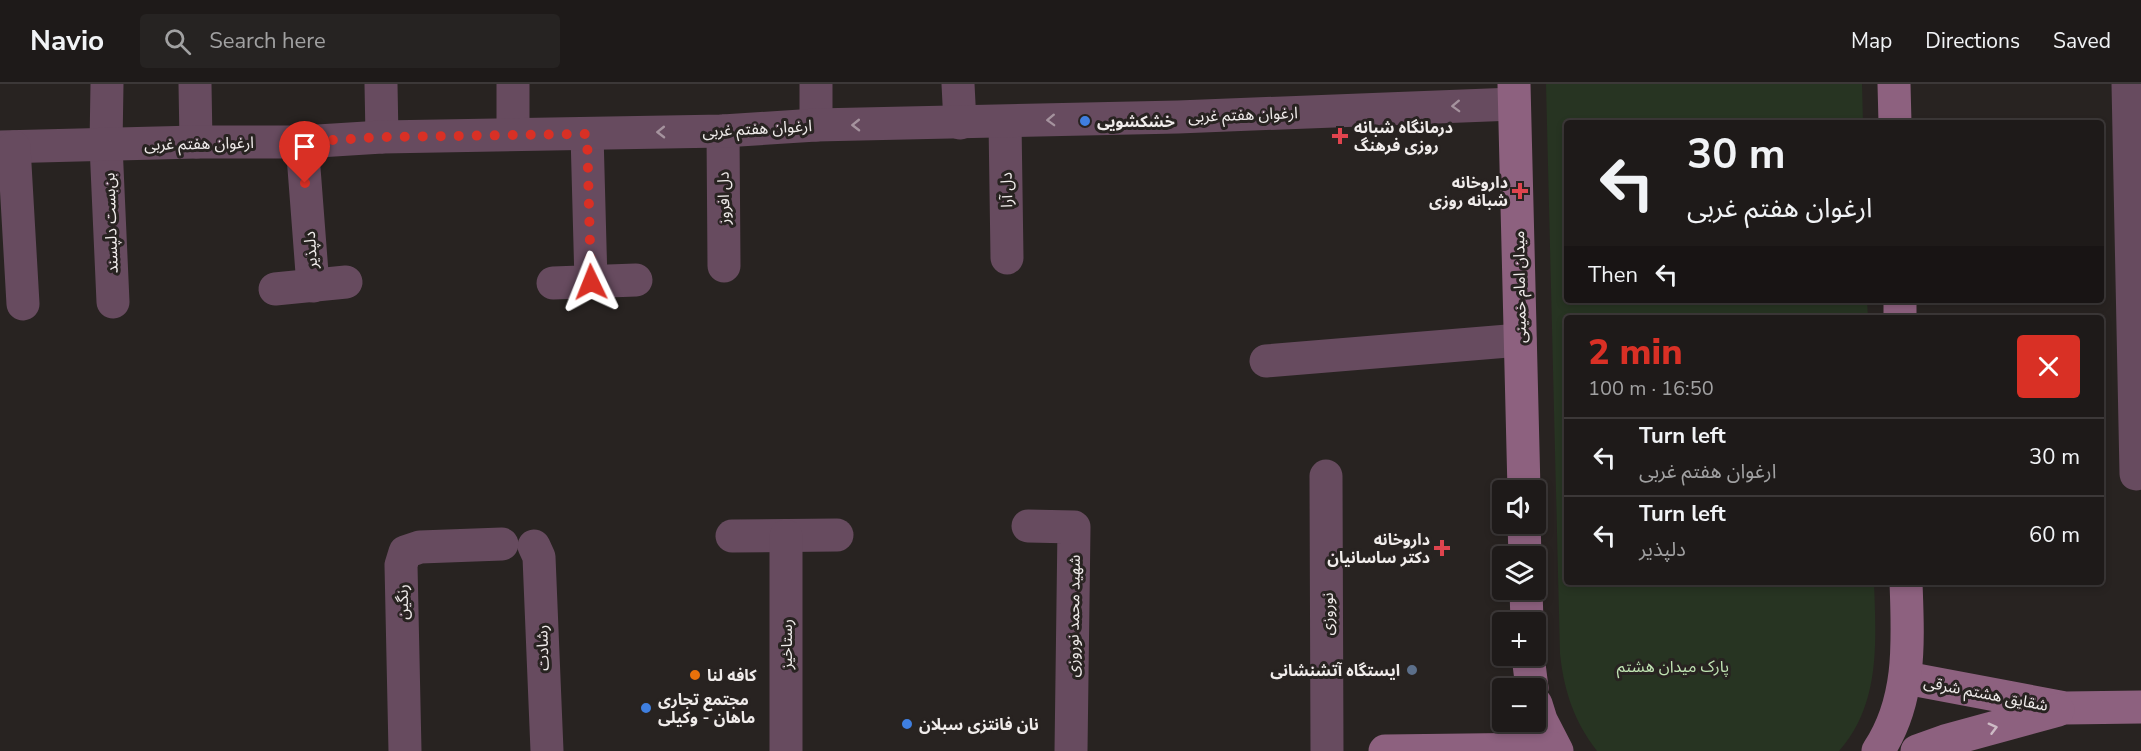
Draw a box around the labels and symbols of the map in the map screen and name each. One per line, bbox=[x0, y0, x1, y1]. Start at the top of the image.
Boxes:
one-way arrow bbox=[1451, 100, 1460, 112]
street label: ارغوان هفتم غربی bbox=[1188, 102, 1298, 129]
place label: خشکشویی bbox=[1097, 111, 1175, 133]
one-way arrow bbox=[1046, 114, 1055, 127]
marker: خشکشویی bbox=[1078, 114, 1092, 128]
street label: ارغوان هفتم غربی bbox=[702, 115, 813, 144]
place label: درمانگاه شبانه روزی فرهنگ bbox=[1354, 117, 1453, 157]
one-way arrow bbox=[851, 118, 860, 131]
pin bbox=[279, 121, 330, 183]
one-way arrow bbox=[657, 126, 666, 139]
marker: درمانگاه شبانه روزی فرهنگ bbox=[1331, 127, 1349, 145]
street label: ارغوان هفتم غربی bbox=[144, 132, 254, 157]
street label: دل افروز bbox=[713, 171, 735, 226]
street label: بن‌بست دلپسند bbox=[98, 172, 124, 274]
street label: دل آرا bbox=[996, 172, 1018, 208]
place label: داروخانه شبانه روزی bbox=[1429, 172, 1508, 212]
marker: داروخانه شبانه روزی bbox=[1513, 184, 1527, 198]
street label: دلپذیر bbox=[299, 231, 323, 270]
street label: میدان امام خمینی bbox=[1508, 231, 1533, 343]
position arrow bbox=[559, 250, 623, 314]
place label: داروخانه دکتر ساسانیان bbox=[1327, 529, 1430, 569]
marker: داروخانه دکتر ساسانیان bbox=[1435, 541, 1449, 555]
street label: شهید محمد نوروزی bbox=[1062, 555, 1086, 678]
street label: رنگین bbox=[392, 584, 414, 620]
street label: نوروزی bbox=[1317, 593, 1339, 635]
street label: رستاخیز bbox=[776, 619, 798, 670]
street label: رشادت bbox=[531, 625, 555, 671]
park label: پارک میدان هشتم bbox=[1617, 656, 1729, 679]
place label: ایستگاه آتشنشانی bbox=[1270, 660, 1400, 682]
marker: ایستگاه آتشنشانی bbox=[1405, 663, 1419, 677]
place label: کافه لنا bbox=[707, 665, 757, 687]
marker: کافه لنا bbox=[688, 668, 702, 682]
street label: شقایق هشتم شرقی bbox=[1922, 671, 2050, 718]
place label: مجتمع تجاری ماهان - وکیلی bbox=[658, 689, 755, 729]
marker: مجتمع تجاری ماهان - وکیلی bbox=[639, 701, 653, 715]
place label: نان فانتزی سبلان bbox=[919, 714, 1039, 736]
marker: نان فانتزی سبلان bbox=[900, 717, 914, 731]
one-way arrow bbox=[1987, 723, 1998, 735]

